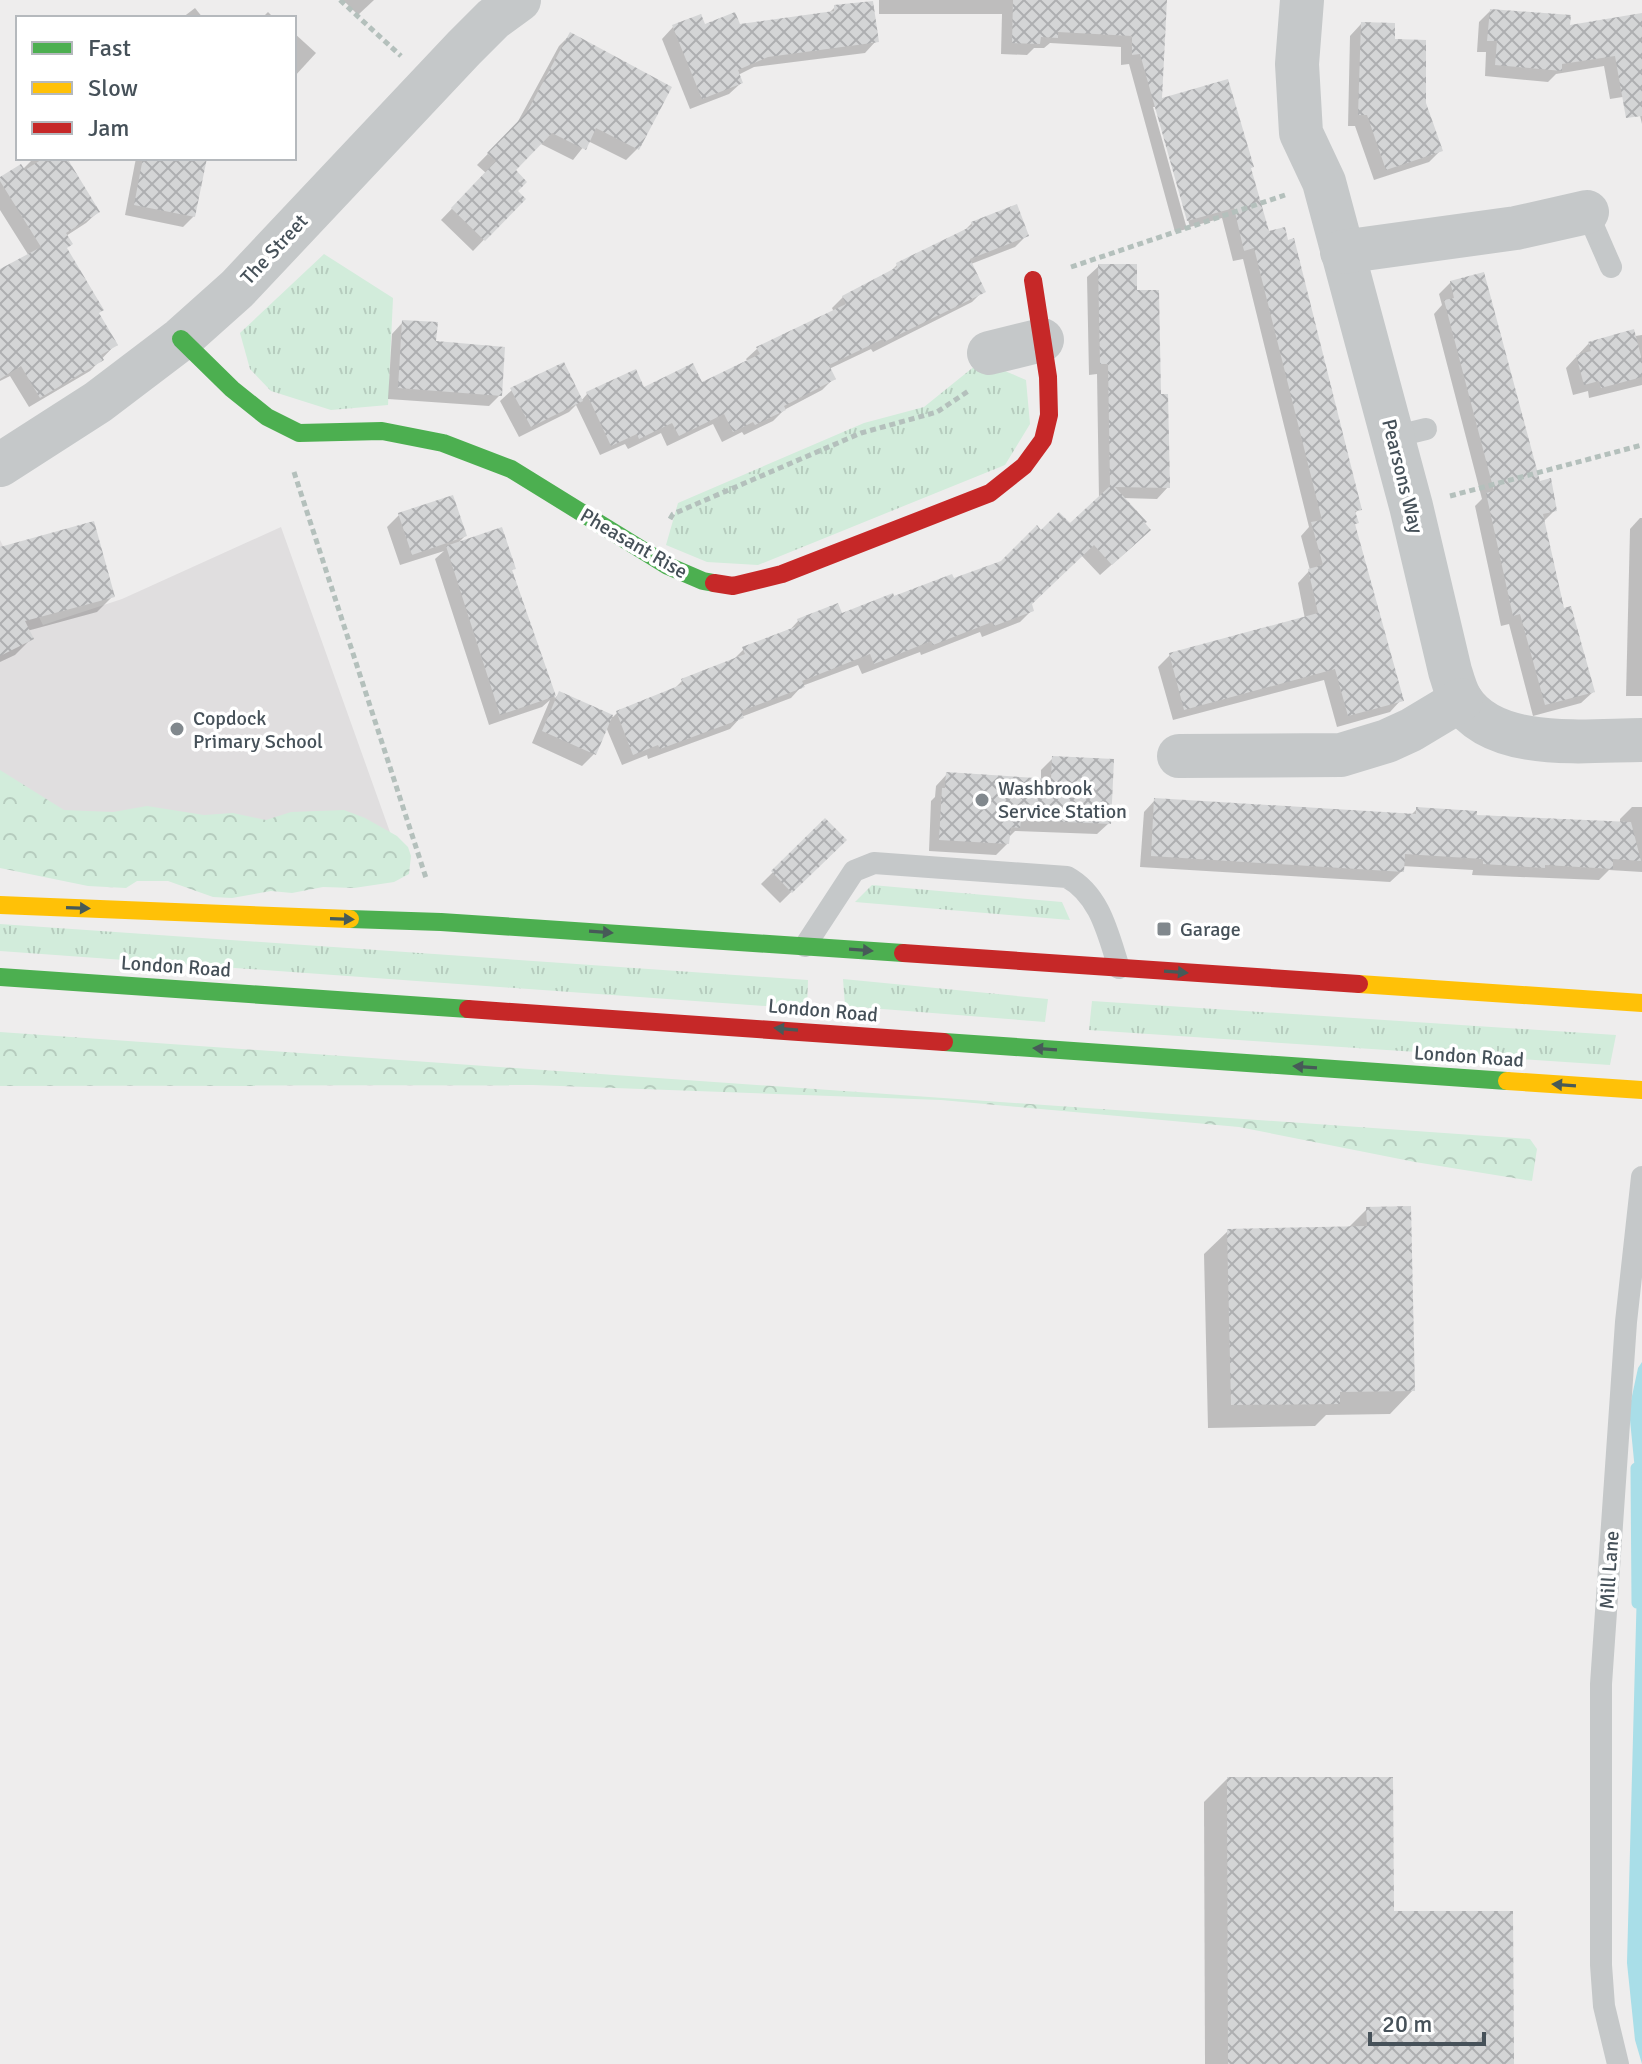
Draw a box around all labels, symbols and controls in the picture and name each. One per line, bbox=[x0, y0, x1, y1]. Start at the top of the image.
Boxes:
legend bbox=[16, 16, 296, 160]
text: Fast bbox=[88, 33, 131, 63]
text: Slow bbox=[88, 73, 138, 103]
text: Jam bbox=[88, 113, 129, 143]
street label: The Street bbox=[235, 209, 313, 290]
street label: Pearsons Way bbox=[1376, 416, 1429, 537]
street label: Pheasant Rise bbox=[576, 503, 692, 584]
place label: Copdock Primary School bbox=[193, 706, 323, 754]
marker: Copdock Primary School bbox=[168, 720, 186, 738]
place label: Washbrook Service Station bbox=[998, 776, 1127, 824]
marker: Washbrook Service Station bbox=[973, 791, 991, 809]
one-way arrow bbox=[66, 902, 91, 915]
one-way arrow bbox=[330, 912, 355, 925]
place label: Garage bbox=[1180, 917, 1241, 942]
marker: Garage bbox=[1155, 920, 1173, 938]
one-way arrow bbox=[589, 926, 614, 939]
one-way arrow bbox=[849, 944, 874, 957]
street label: London Road bbox=[120, 950, 232, 983]
one-way arrow bbox=[1164, 966, 1189, 979]
street label: London Road bbox=[767, 993, 879, 1028]
one-way arrow bbox=[773, 1023, 798, 1036]
street label: London Road bbox=[1413, 1040, 1525, 1073]
one-way arrow bbox=[1032, 1042, 1057, 1055]
one-way arrow bbox=[1292, 1060, 1317, 1073]
one-way arrow bbox=[1551, 1078, 1576, 1091]
street label: Mill Lane bbox=[1594, 1530, 1625, 1610]
scale bar bbox=[1370, 1996, 1484, 2046]
text: 20 m bbox=[1382, 2009, 1432, 2039]

